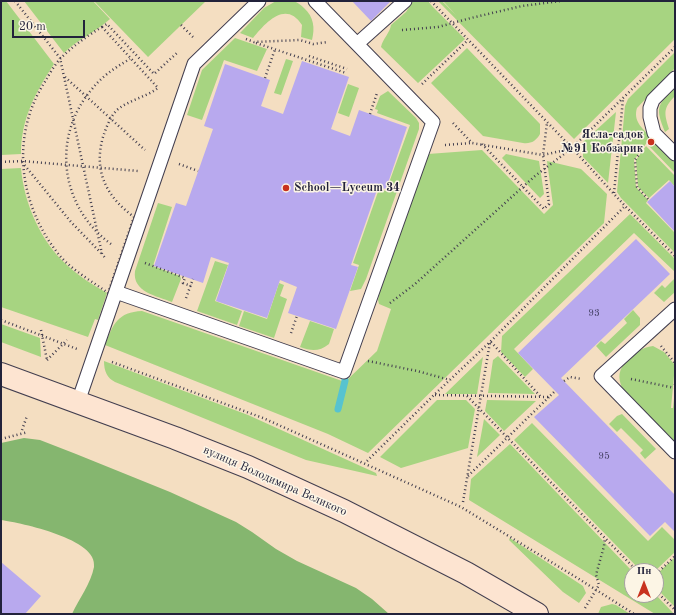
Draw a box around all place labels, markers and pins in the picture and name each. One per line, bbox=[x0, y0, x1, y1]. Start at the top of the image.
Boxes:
place label: Ясла-садок №91 Кобзарик bbox=[561, 128, 643, 156]
marker: Ясла-садок №91 Кобзарик bbox=[646, 137, 656, 147]
place label: School—Lyceum 34 bbox=[294, 181, 400, 195]
marker: School—Lyceum 34 bbox=[281, 183, 291, 193]

